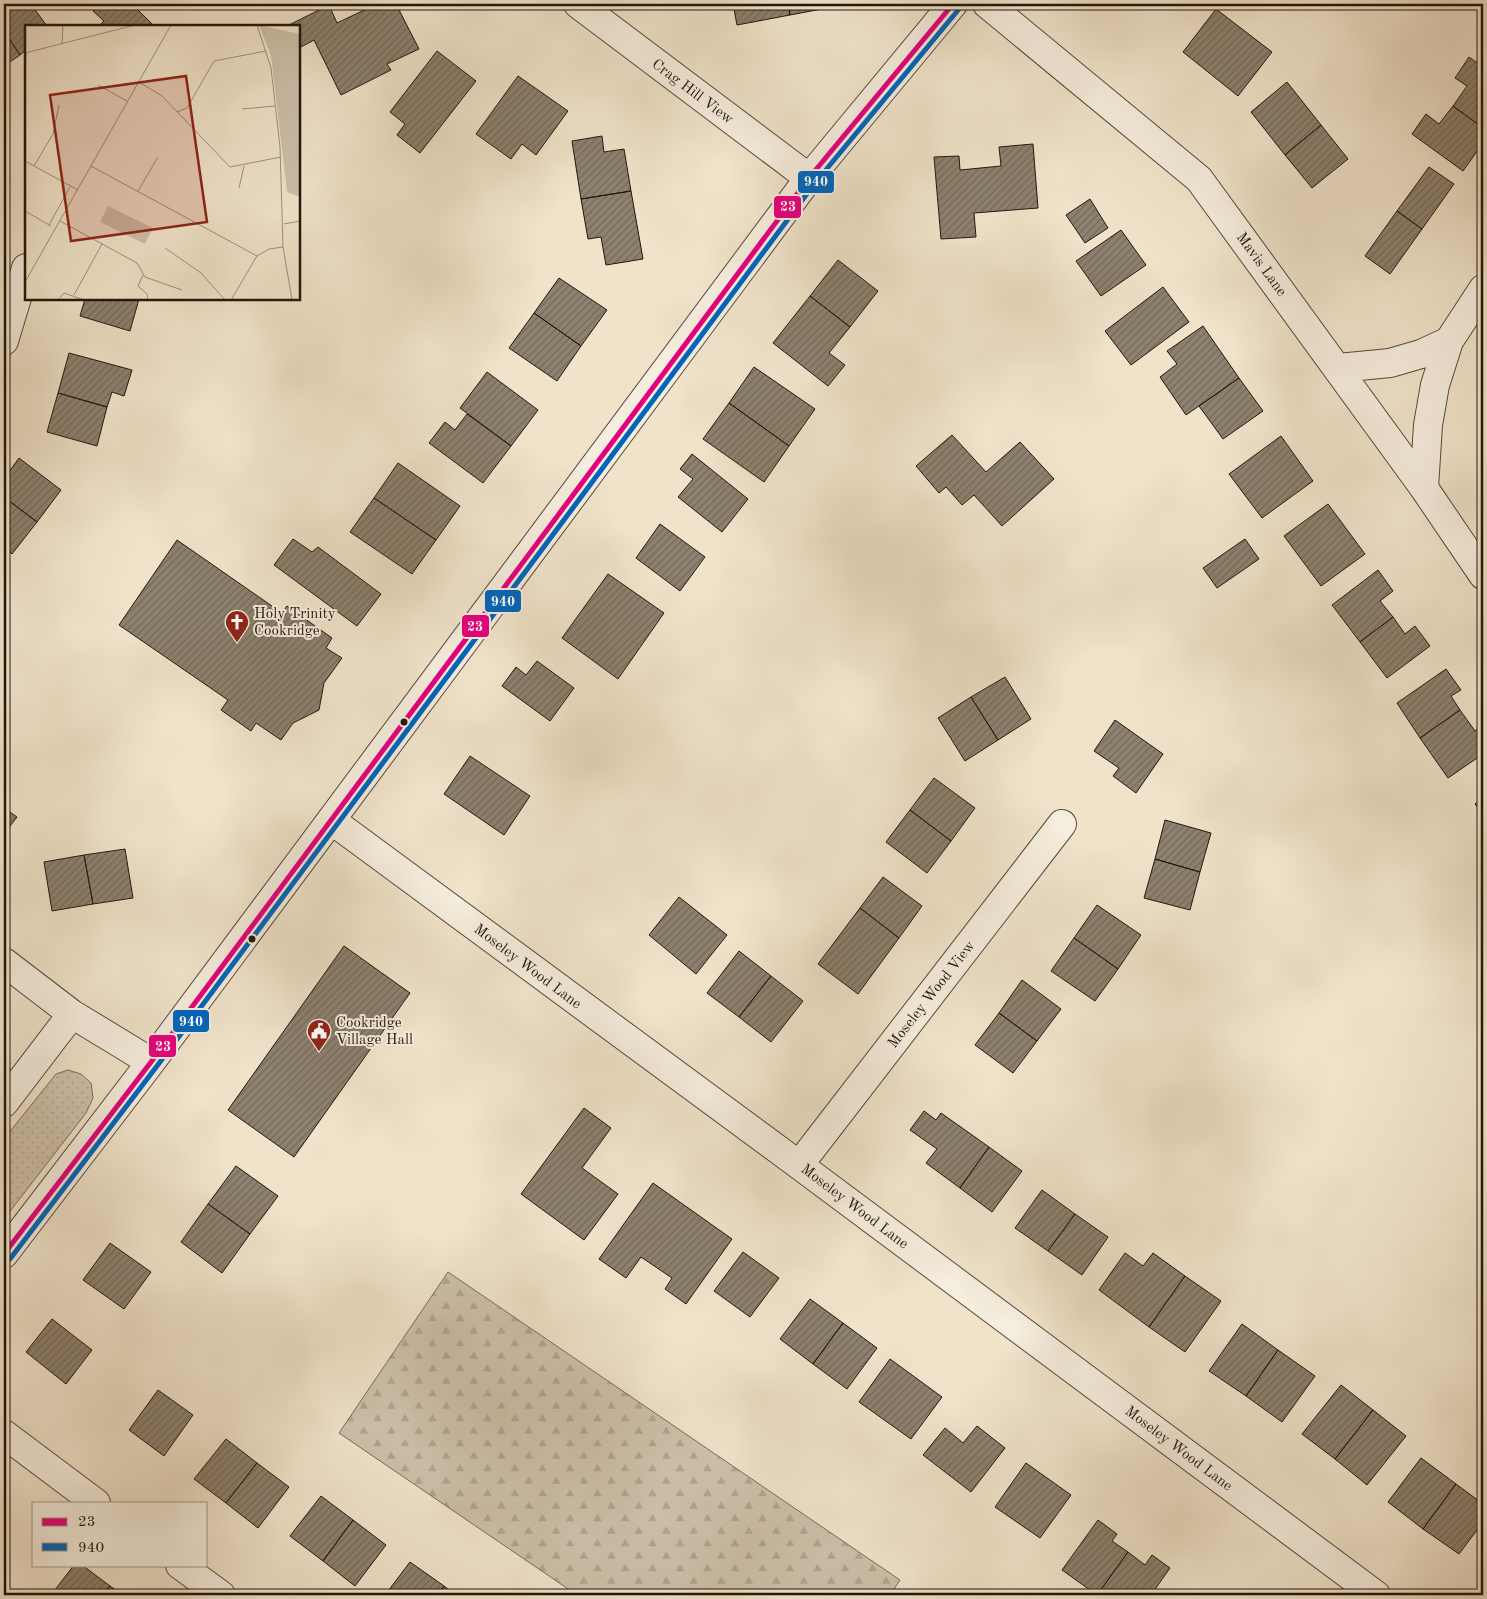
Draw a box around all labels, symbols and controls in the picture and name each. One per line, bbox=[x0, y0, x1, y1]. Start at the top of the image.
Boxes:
inset map bbox=[25, 25, 300, 300]
street label: Crag Hill View bbox=[649, 57, 736, 128]
line badge: 940 bbox=[797, 170, 835, 194]
text: 940 bbox=[804, 175, 828, 189]
line badge: 23 bbox=[773, 195, 802, 219]
text: 23 bbox=[780, 200, 796, 214]
street label: Mavis Lane bbox=[1233, 230, 1289, 300]
line badge: 940 bbox=[484, 589, 522, 613]
text: 940 bbox=[491, 595, 515, 609]
place label: Holy Trinity Cookridge bbox=[254, 607, 336, 639]
church icon: Holy Trinity Cookridge bbox=[224, 609, 250, 643]
line badge: 23 bbox=[461, 614, 490, 638]
text: 23 bbox=[467, 620, 483, 634]
unlabelled marker bbox=[399, 717, 409, 727]
street label: Moseley Wood Lane bbox=[470, 922, 584, 1013]
unlabelled marker bbox=[247, 934, 257, 944]
street label: Moseley Wood View bbox=[886, 938, 979, 1051]
line badge: 940 bbox=[172, 1009, 210, 1033]
text: 940 bbox=[179, 1015, 203, 1029]
place label: Cookridge Village Hall bbox=[336, 1016, 413, 1048]
public building icon: Cookridge Village Hall bbox=[306, 1018, 332, 1052]
line badge: 23 bbox=[148, 1034, 177, 1058]
text: 23 bbox=[155, 1040, 171, 1054]
street label: Moseley Wood Lane bbox=[797, 1162, 911, 1253]
street label: Moseley Wood Lane bbox=[1121, 1404, 1235, 1495]
legend bbox=[32, 1502, 208, 1566]
text: 23 bbox=[78, 1515, 95, 1530]
text: 940 bbox=[78, 1541, 104, 1556]

